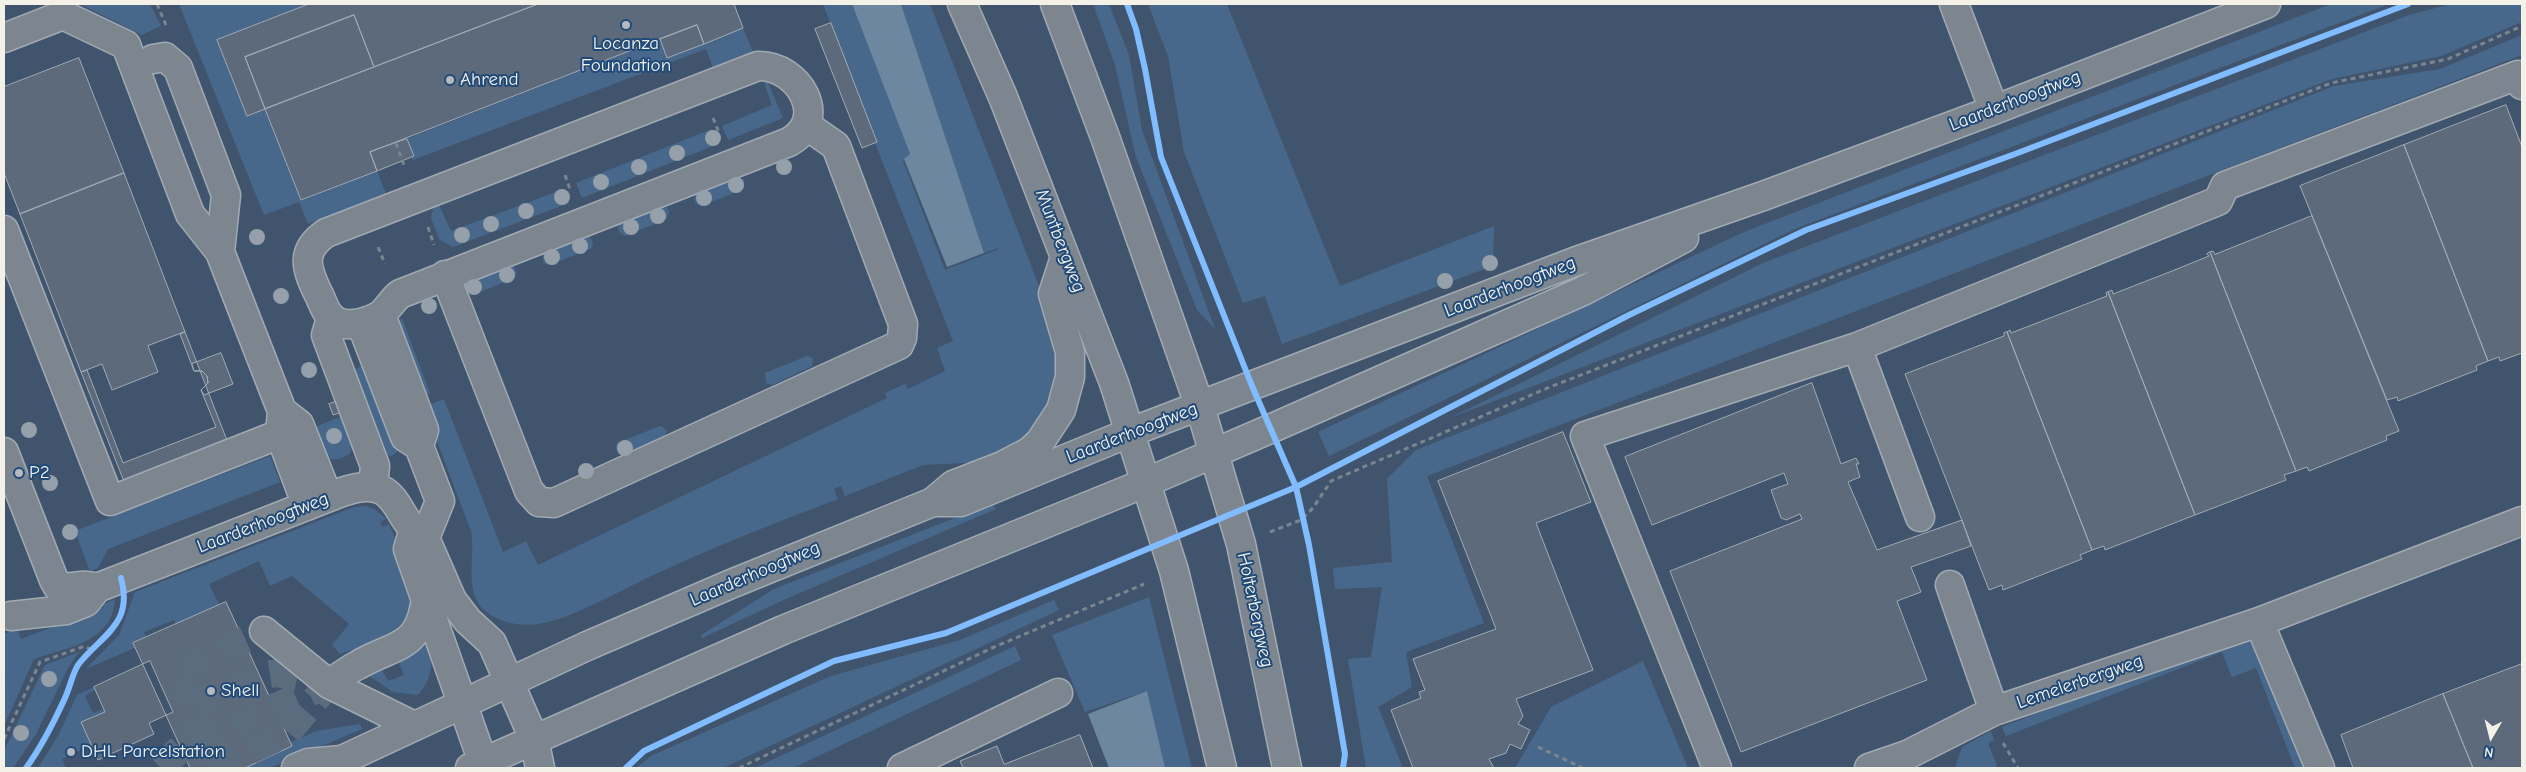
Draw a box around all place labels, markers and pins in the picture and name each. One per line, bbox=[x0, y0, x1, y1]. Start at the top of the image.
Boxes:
marker: Locanza Foundation bbox=[620, 19, 632, 31]
place label: Locanza Foundation bbox=[581, 33, 671, 77]
place label: Ahrend bbox=[460, 69, 519, 91]
marker: Ahrend bbox=[444, 74, 456, 86]
place label: P2 bbox=[29, 462, 50, 484]
marker: P2 bbox=[13, 467, 25, 479]
place label: Shell bbox=[221, 680, 260, 702]
marker: Shell bbox=[205, 685, 217, 697]
place label: DHL Parcelstation bbox=[81, 741, 225, 763]
marker: DHL Parcelstation bbox=[65, 746, 77, 758]

